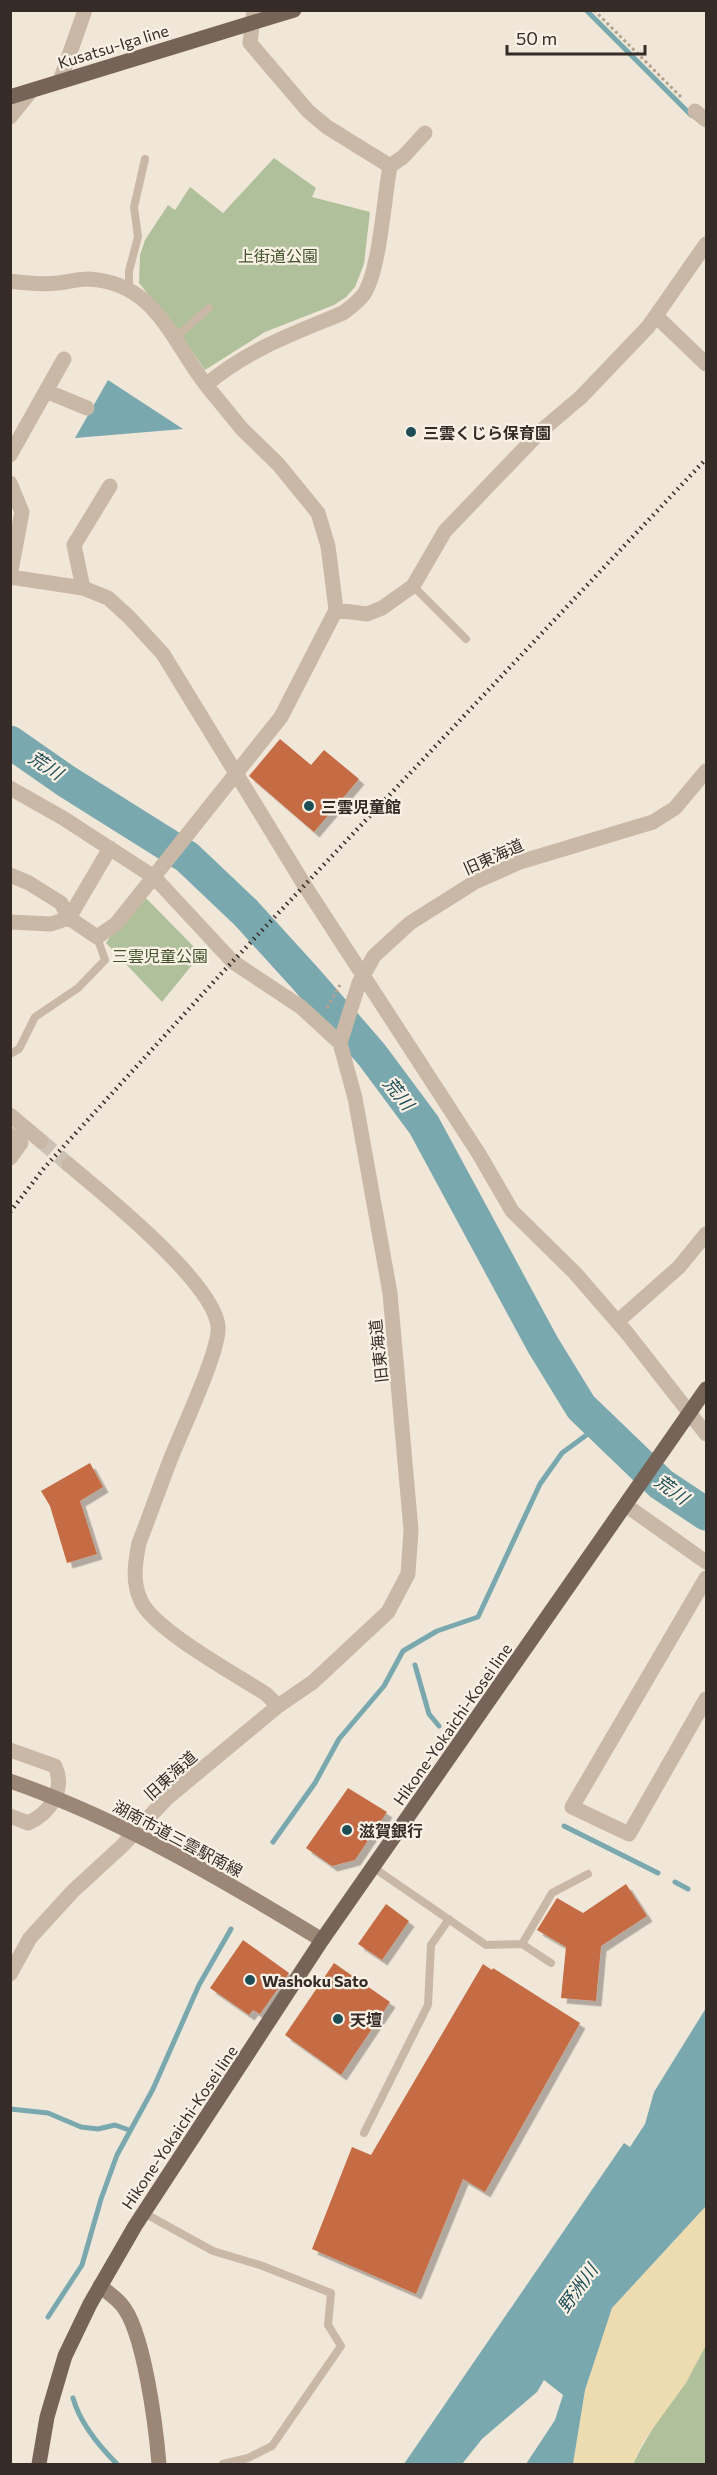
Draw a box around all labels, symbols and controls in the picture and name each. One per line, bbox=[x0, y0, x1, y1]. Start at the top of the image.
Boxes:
scale bar bbox=[507, 18, 645, 56]
street label: Kusatsu-Iga line bbox=[55, 20, 171, 72]
text: 50 m bbox=[516, 27, 557, 49]
park label: 上街道公園 bbox=[238, 246, 318, 265]
place label: 三雲くじら保育園 bbox=[423, 423, 551, 442]
marker: 三雲くじら保育園 bbox=[404, 425, 418, 439]
water label: 荒川 bbox=[25, 746, 69, 785]
place label: 三雲児童館 bbox=[321, 797, 401, 816]
marker: 三雲児童館 bbox=[302, 799, 316, 813]
street label: 旧東海道 bbox=[460, 834, 526, 878]
park label: 三雲児童公園 bbox=[112, 946, 208, 965]
water label: 荒川 bbox=[379, 1072, 420, 1115]
street label: 旧東海道 bbox=[365, 1318, 391, 1384]
water label: 荒川 bbox=[651, 1470, 695, 1510]
street label: Hikone-Yokaichi-Kosei line bbox=[389, 1639, 515, 1809]
street label: 旧東海道 bbox=[140, 1747, 200, 1803]
street label: 湖南市道三雲駅南線 bbox=[110, 1796, 246, 1880]
place label: 滋賀銀行 bbox=[359, 1821, 423, 1840]
marker: 滋賀銀行 bbox=[340, 1823, 354, 1837]
place label: Washoku Sato bbox=[262, 1971, 369, 1990]
marker: Washoku Sato bbox=[243, 1973, 257, 1987]
place label: 天壇 bbox=[350, 2010, 382, 2029]
marker: 天壇 bbox=[331, 2012, 345, 2026]
street label: Hikone-Yokaichi-Kosei line bbox=[117, 2042, 241, 2212]
water label: 野洲川 bbox=[552, 2258, 603, 2316]

